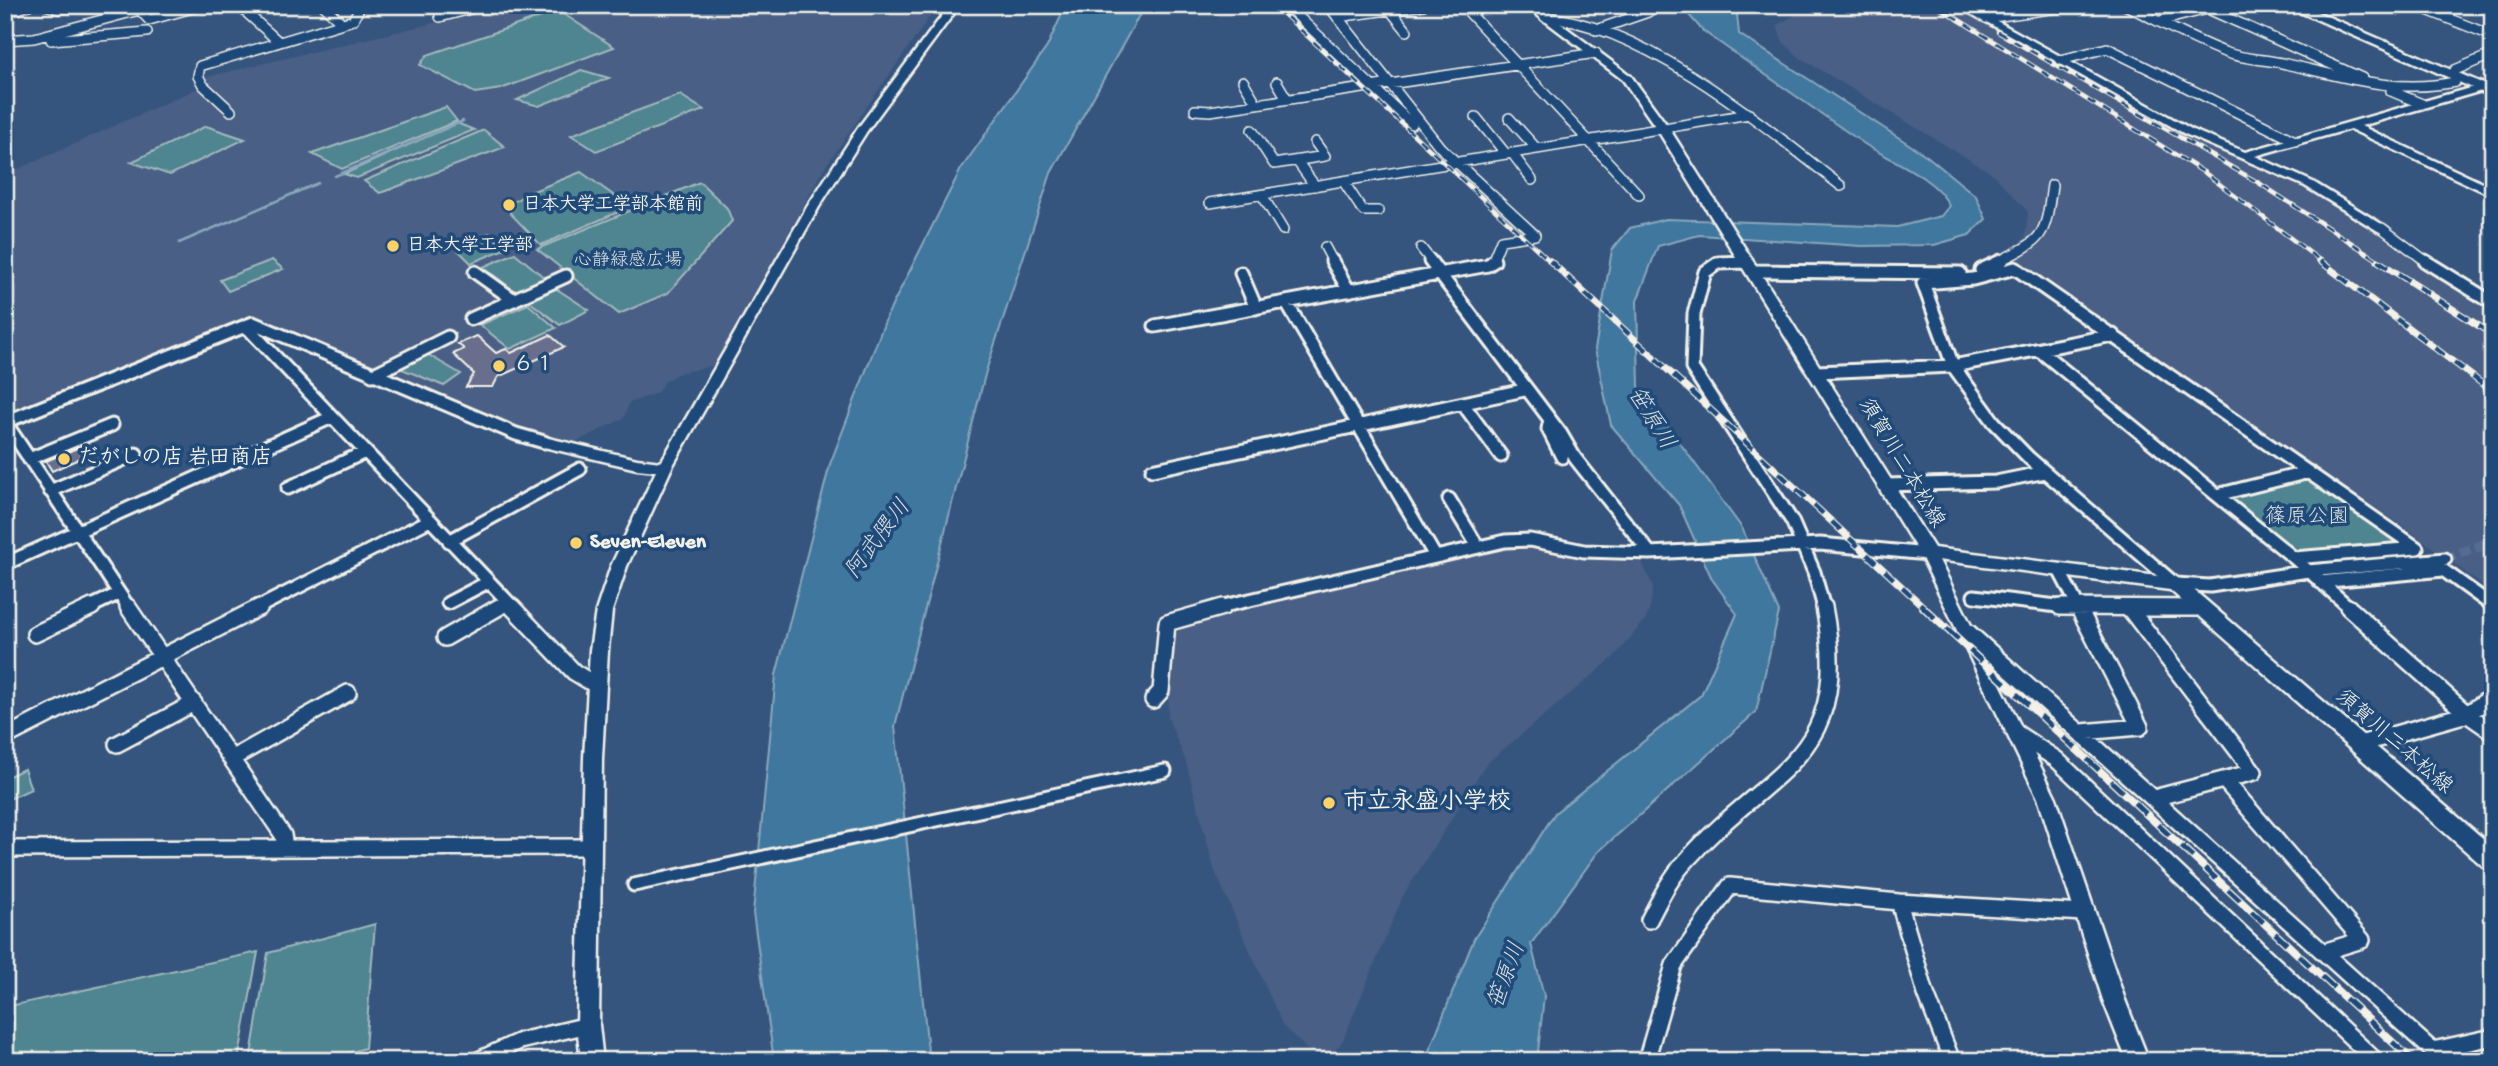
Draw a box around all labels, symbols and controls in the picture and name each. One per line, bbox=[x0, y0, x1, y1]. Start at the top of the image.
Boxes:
place label: 日本大学工学部本館前 bbox=[523, 194, 703, 216]
marker: 日本大学工学部本館前 bbox=[501, 197, 517, 213]
place label: 日本大学工学部 bbox=[407, 235, 533, 257]
marker: 日本大学工学部 bbox=[385, 238, 401, 254]
park label: 心静緑感広場 bbox=[574, 250, 682, 272]
place label: ６１ bbox=[513, 354, 555, 379]
marker: ６１ bbox=[491, 358, 507, 374]
water label: 笹原川 bbox=[1620, 382, 1681, 455]
street label: 須賀川二本松線 bbox=[1851, 394, 1949, 533]
place label: だがしの店 岩田商店 bbox=[78, 445, 272, 472]
marker: だがしの店 岩田商店 bbox=[56, 451, 72, 467]
water label: 阿武隈川 bbox=[840, 495, 917, 585]
park label: 篠原公園 bbox=[2265, 504, 2349, 531]
place label: Seven-Eleven bbox=[590, 531, 707, 556]
marker: Seven-Eleven bbox=[568, 535, 584, 551]
street label: 須賀川二本松線 bbox=[2329, 685, 2457, 801]
place label: 市立永盛小学校 bbox=[1343, 788, 1511, 818]
marker: 市立永盛小学校 bbox=[1321, 795, 1337, 811]
water label: 笹原川 bbox=[1483, 939, 1532, 1013]

